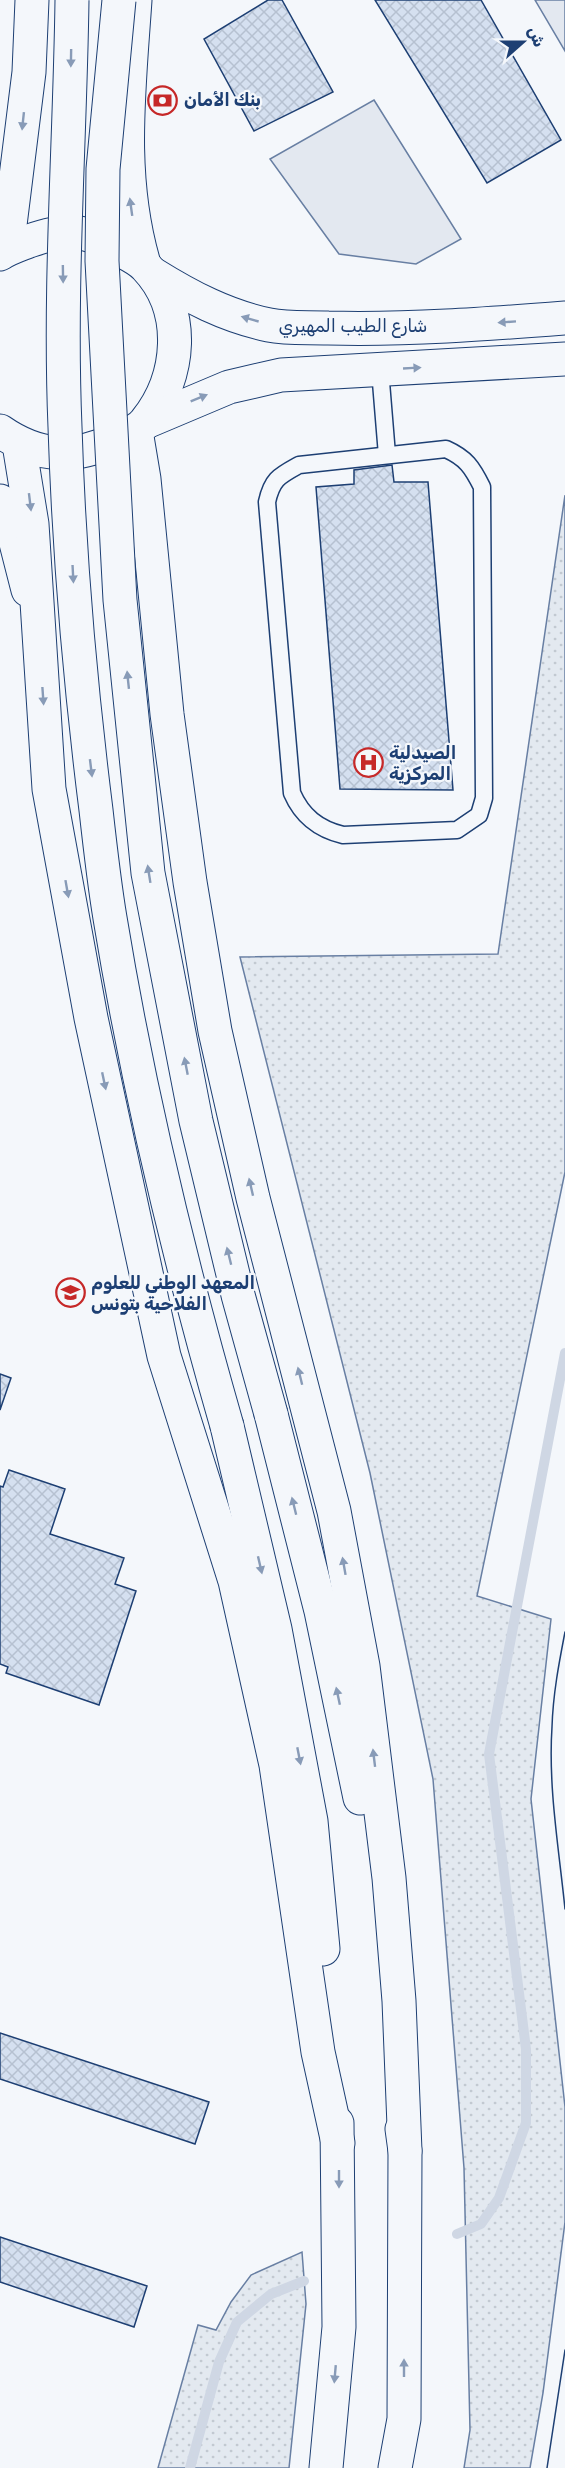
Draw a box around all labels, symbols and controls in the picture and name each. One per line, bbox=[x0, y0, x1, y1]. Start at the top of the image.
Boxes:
north arrow bbox=[493, 12, 553, 72]
text: ش bbox=[524, 24, 549, 50]
one-way arrow bbox=[66, 49, 76, 68]
bank icon: بنك الأمان bbox=[147, 84, 179, 116]
place label: بنك الأمان bbox=[184, 89, 261, 111]
one-way arrow bbox=[19, 112, 28, 131]
one-way arrow bbox=[127, 198, 136, 217]
one-way arrow bbox=[58, 265, 68, 284]
one-way arrow bbox=[241, 314, 259, 324]
street label: شارع الطيب المهيري bbox=[279, 315, 427, 338]
one-way arrow bbox=[497, 317, 516, 327]
one-way arrow bbox=[402, 363, 421, 372]
one-way arrow bbox=[191, 393, 209, 403]
one-way arrow bbox=[25, 492, 34, 511]
one-way arrow bbox=[69, 565, 78, 584]
one-way arrow bbox=[123, 671, 133, 690]
one-way arrow bbox=[38, 687, 47, 706]
place label: الصيدلية المركزية bbox=[389, 742, 456, 785]
hospital icon: الصيدلية المركزية bbox=[352, 747, 384, 779]
one-way arrow bbox=[86, 759, 95, 778]
one-way arrow bbox=[144, 865, 153, 884]
one-way arrow bbox=[63, 880, 72, 899]
one-way arrow bbox=[181, 1056, 190, 1075]
one-way arrow bbox=[100, 1072, 109, 1091]
one-way arrow bbox=[246, 1177, 255, 1196]
one-way arrow bbox=[223, 1247, 233, 1265]
place label: المعهد الوطني للعلوم الفلاحية بتونس bbox=[91, 1272, 255, 1315]
school or university icon: المعهد الوطني للعلوم الفلاحية بتونس bbox=[54, 1277, 86, 1309]
one-way arrow bbox=[295, 1367, 305, 1385]
one-way arrow bbox=[289, 1497, 298, 1515]
one-way arrow bbox=[255, 1555, 265, 1574]
one-way arrow bbox=[340, 1556, 349, 1575]
one-way arrow bbox=[333, 1686, 343, 1705]
one-way arrow bbox=[295, 1746, 304, 1765]
one-way arrow bbox=[370, 1749, 379, 1768]
one-way arrow bbox=[334, 2170, 343, 2189]
one-way arrow bbox=[399, 2359, 409, 2378]
one-way arrow bbox=[330, 2365, 340, 2384]

